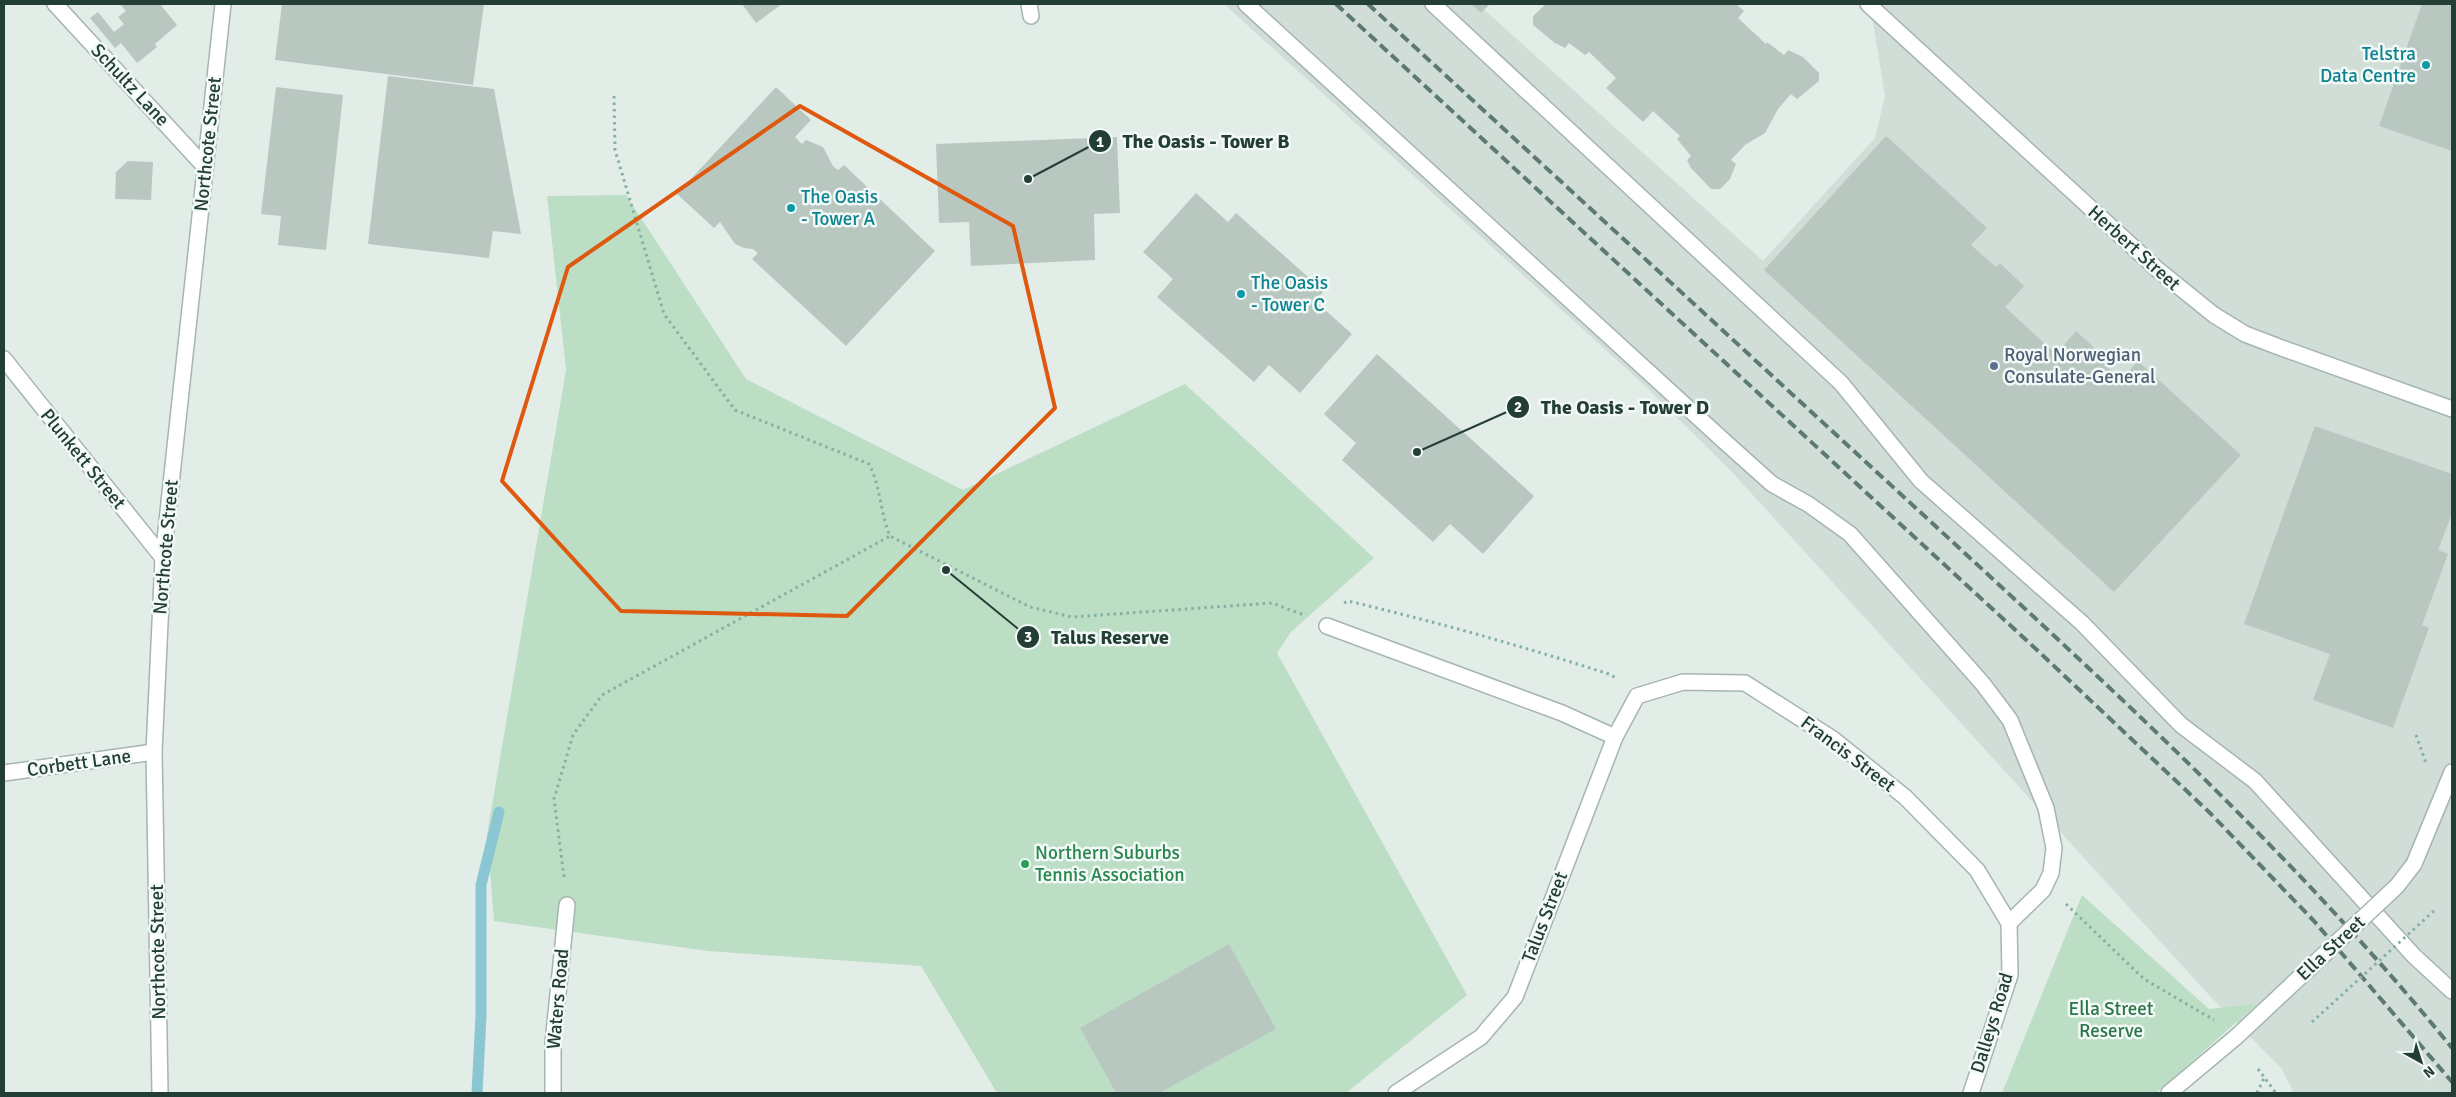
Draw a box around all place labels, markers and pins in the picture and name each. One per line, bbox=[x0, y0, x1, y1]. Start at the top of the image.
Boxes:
place label: Telstra Data Centre bbox=[2320, 42, 2416, 88]
marker: Telstra Data Centre bbox=[2420, 59, 2432, 71]
callout: The Oasis - Tower B bbox=[1087, 124, 1300, 159]
place label: The Oasis - Tower A bbox=[801, 185, 878, 231]
marker: The Oasis - Tower A bbox=[785, 202, 797, 214]
place label: The Oasis - Tower C bbox=[1251, 271, 1328, 317]
marker: The Oasis - Tower C bbox=[1235, 288, 1247, 300]
place label: Royal Norwegian Consulate-General bbox=[2004, 343, 2156, 389]
marker: Royal Norwegian Consulate-General bbox=[1988, 360, 2000, 372]
callout: The Oasis - Tower D bbox=[1505, 389, 1719, 424]
callout: Talus Reserve bbox=[1016, 619, 1179, 654]
place label: Northern Suburbs Tennis Association bbox=[1035, 841, 1185, 887]
marker: Northern Suburbs Tennis Association bbox=[1019, 858, 1031, 870]

